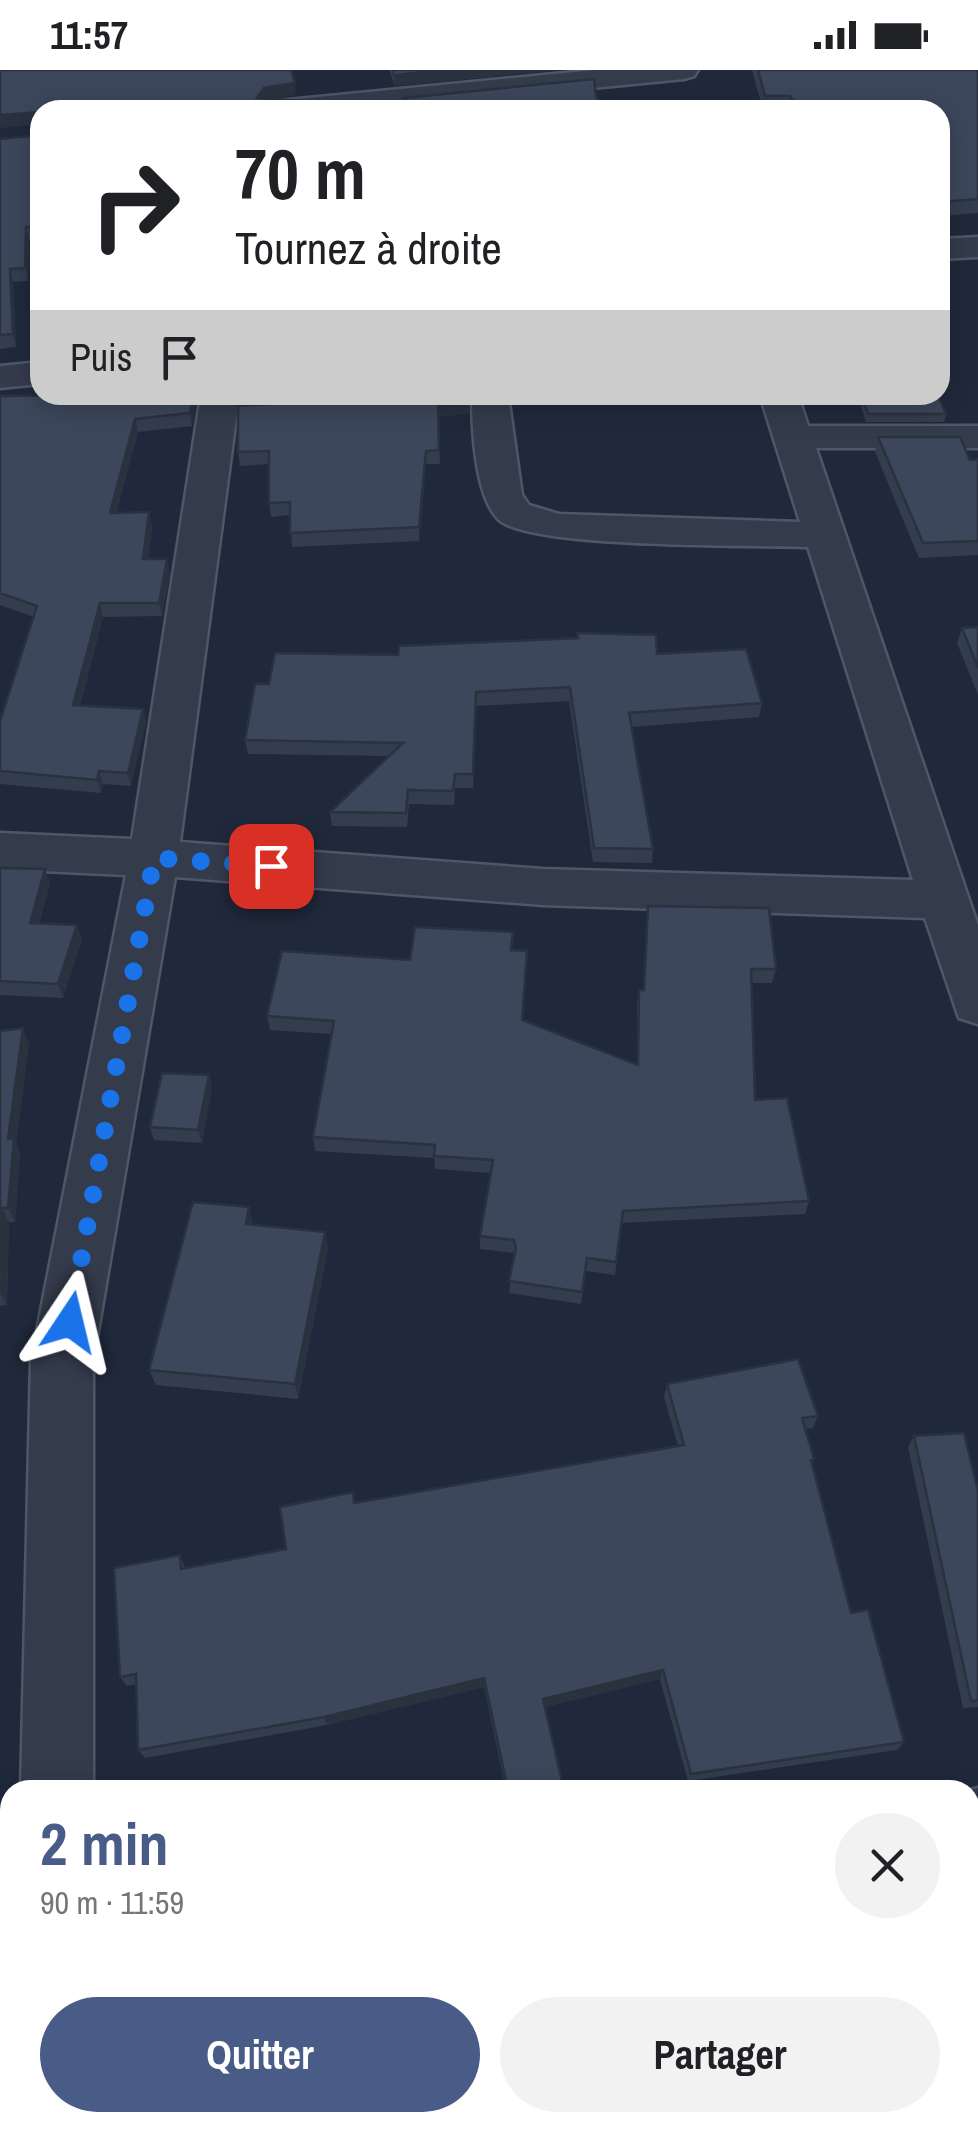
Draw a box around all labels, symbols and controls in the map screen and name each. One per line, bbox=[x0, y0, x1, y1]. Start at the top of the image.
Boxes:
text: 11:57 bbox=[50, 10, 128, 61]
text: 70 m bbox=[235, 127, 366, 221]
icon: right bbox=[70, 140, 200, 270]
text: Tournez à droite bbox=[235, 217, 502, 278]
icon: arrive bbox=[152, 330, 207, 385]
text: Puis bbox=[70, 332, 132, 383]
pin bbox=[229, 824, 314, 909]
icon: arrive bbox=[244, 839, 299, 894]
position arrow bbox=[18, 1270, 122, 1374]
text: 2 min bbox=[40, 1803, 169, 1884]
button: close bbox=[835, 1813, 940, 1918]
text: 90 m · 11:59 bbox=[40, 1881, 184, 1924]
button: Quitter bbox=[40, 1997, 480, 2112]
button: Partager bbox=[500, 1997, 940, 2112]

